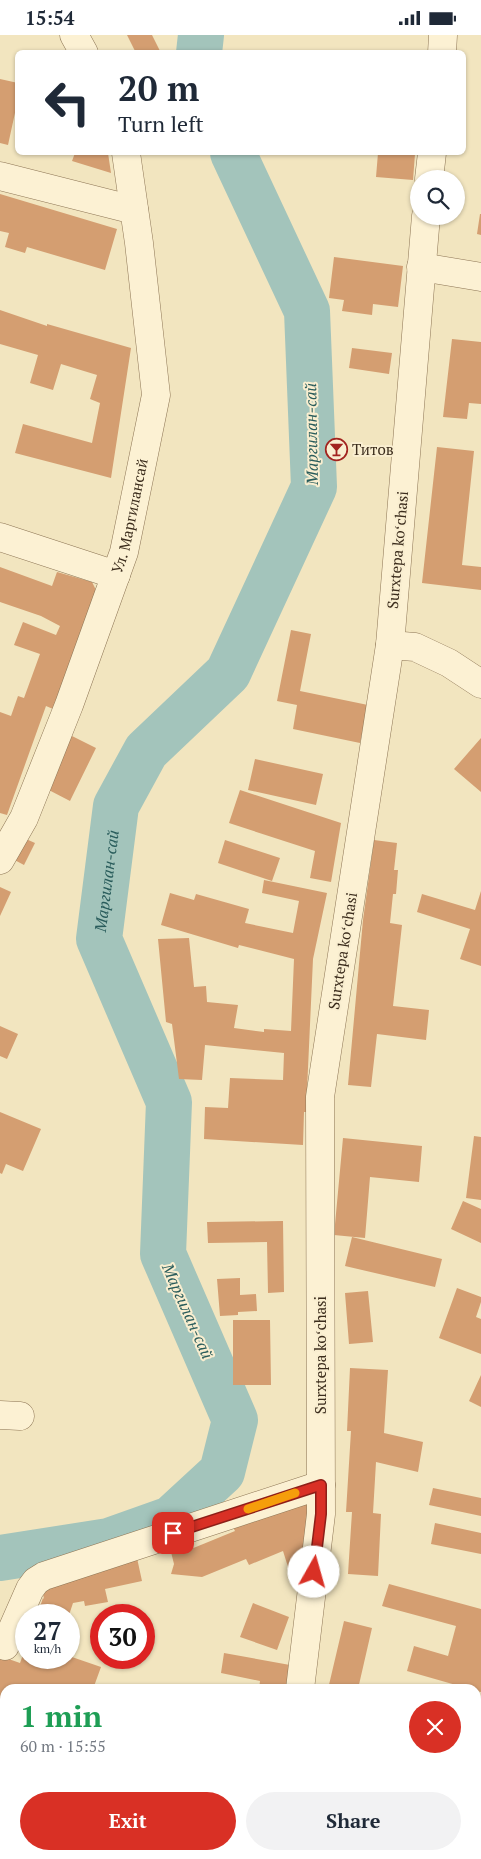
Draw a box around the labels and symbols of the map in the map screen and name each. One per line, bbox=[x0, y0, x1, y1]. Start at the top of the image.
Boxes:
water label: Маргилан-сай bbox=[299, 382, 323, 486]
bar icon: Титов bbox=[324, 438, 348, 462]
place label: Титов bbox=[352, 439, 394, 459]
street label: Ул. Маргилансай bbox=[106, 457, 152, 576]
street label: Surxtepa koʻchasi bbox=[382, 490, 412, 610]
water label: Маргилан-сай bbox=[89, 828, 124, 934]
street label: Surxtepa koʻchasi bbox=[323, 891, 361, 1011]
water label: Маргилан-сай bbox=[157, 1259, 219, 1363]
street label: Surxtepa koʻchasi bbox=[310, 1296, 330, 1414]
pin bbox=[152, 1512, 194, 1554]
position arrow bbox=[287, 1545, 339, 1597]
speed limit sign: 30 bbox=[90, 1604, 155, 1669]

